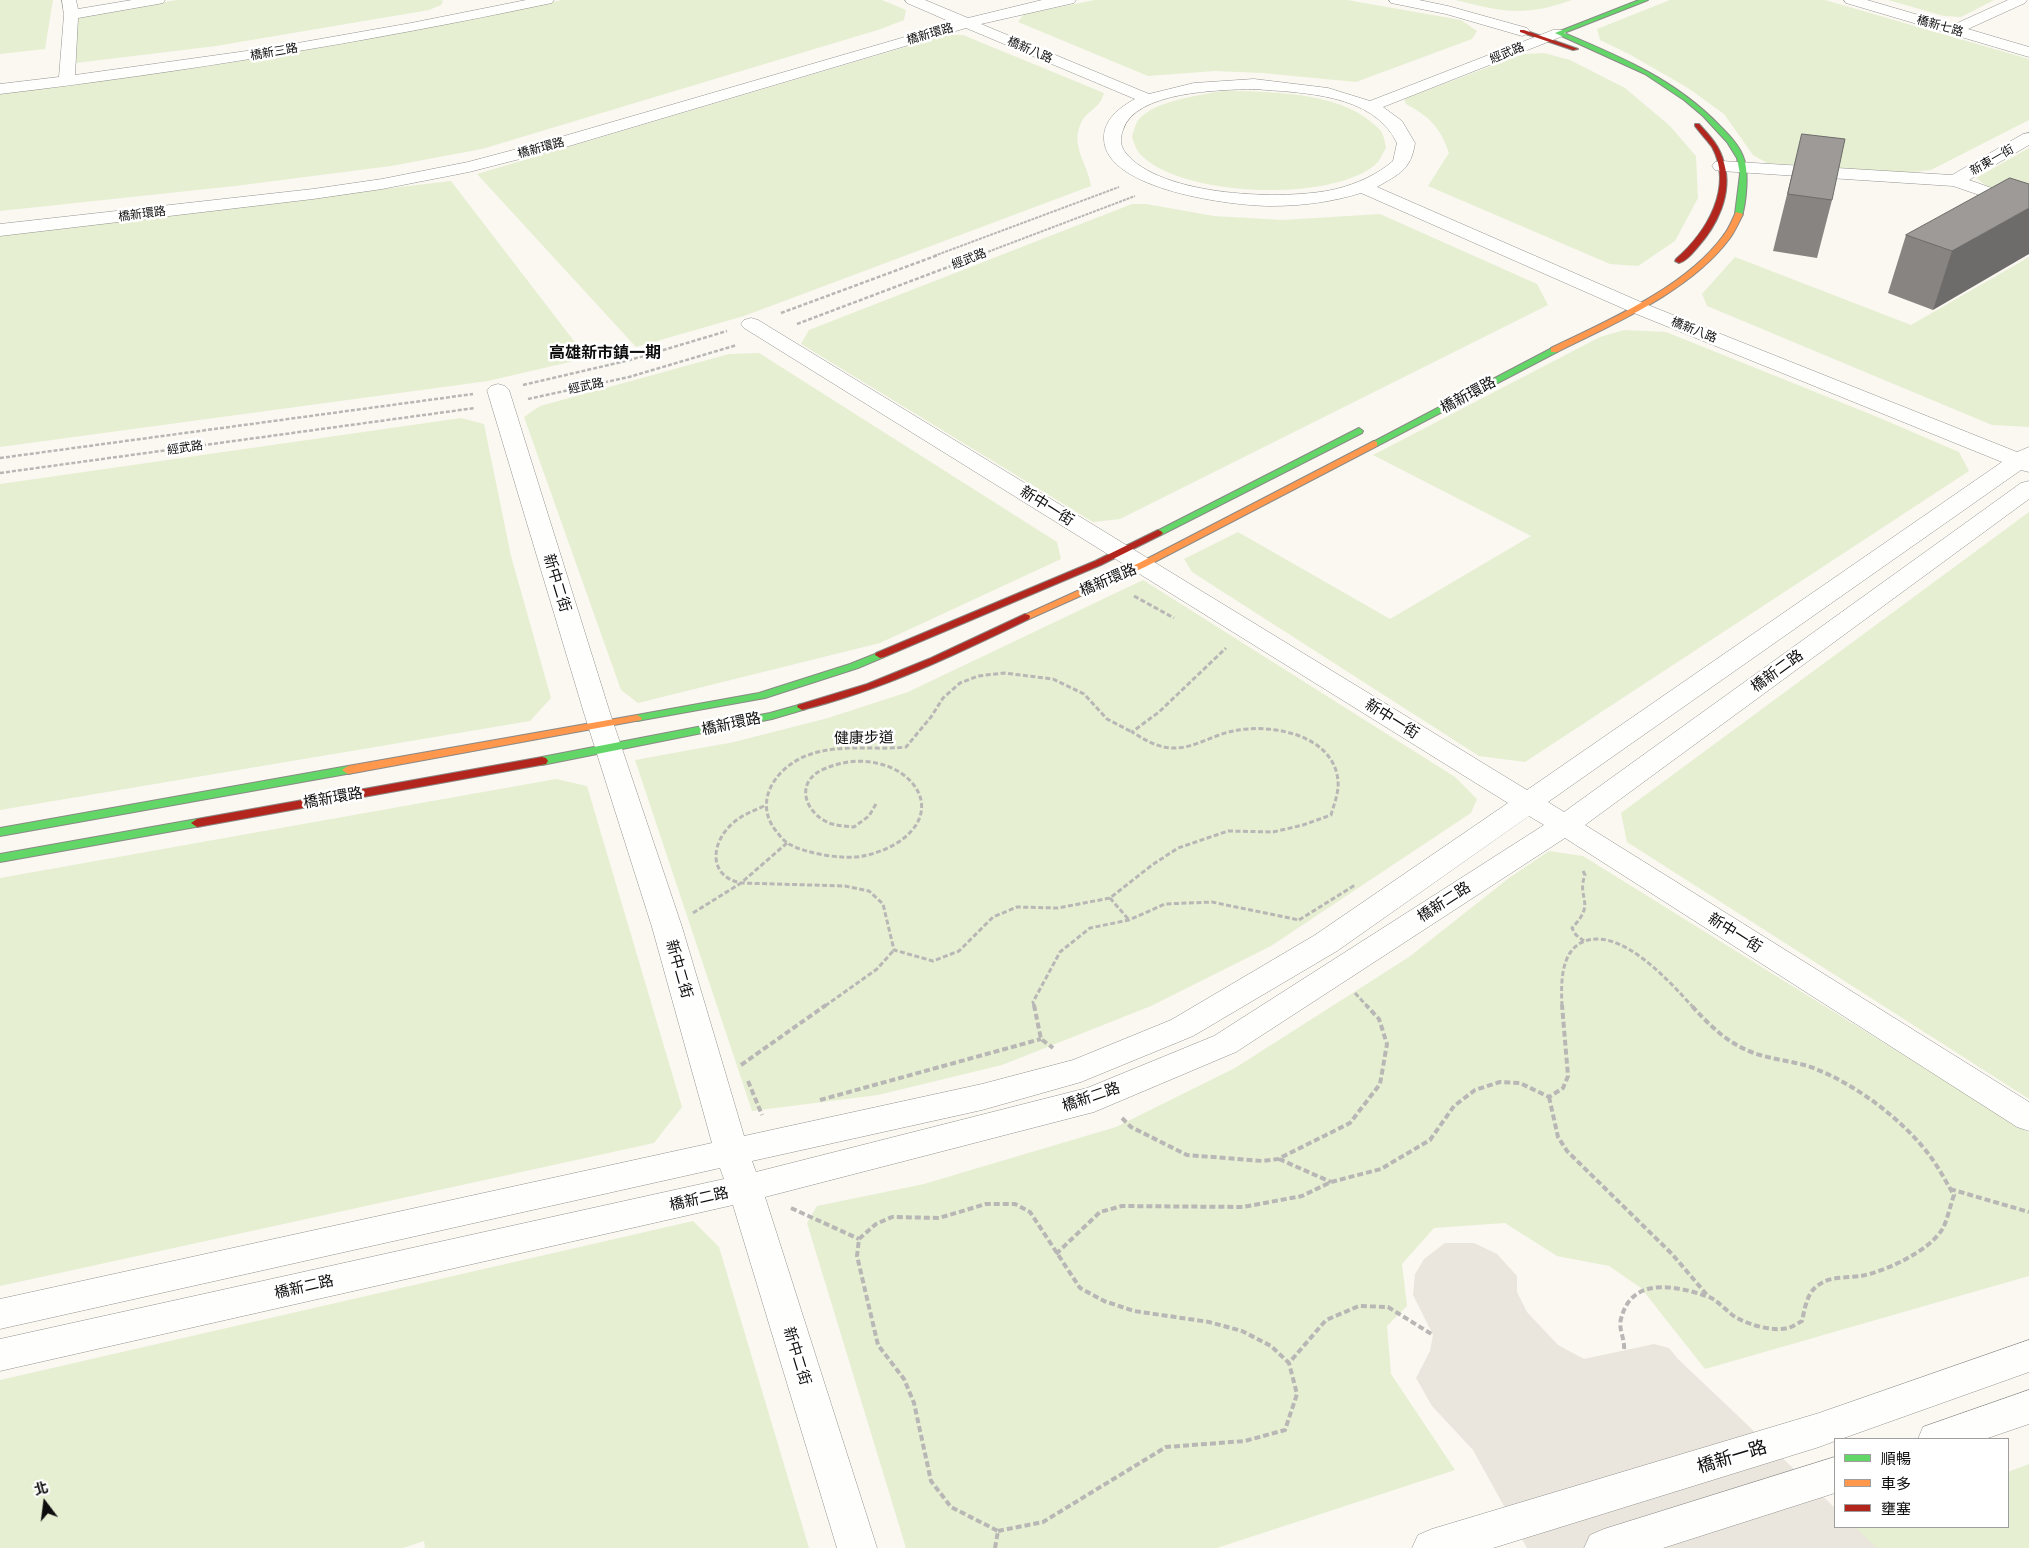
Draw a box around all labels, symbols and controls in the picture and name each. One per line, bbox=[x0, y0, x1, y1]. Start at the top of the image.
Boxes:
street label: 橋新七路 bbox=[1915, 12, 1965, 40]
street label: 橋新環路 bbox=[905, 20, 955, 48]
street label: 橋新八路 bbox=[1005, 34, 1055, 66]
street label: 經武路 bbox=[1488, 40, 1526, 66]
street label: 橋新三路 bbox=[249, 41, 299, 63]
street label: 橋新環路 bbox=[516, 135, 566, 161]
street label: 新東一街 bbox=[1968, 142, 2016, 178]
street label: 橋新環路 bbox=[117, 204, 167, 224]
street label: 經武路 bbox=[950, 246, 988, 272]
street label: 橋新八路 bbox=[1669, 314, 1719, 346]
district label: 高雄新市鎮一期 bbox=[549, 343, 661, 363]
street label: 橋新環路 bbox=[1437, 373, 1499, 417]
street label: 經武路 bbox=[567, 375, 605, 397]
street label: 經武路 bbox=[166, 438, 204, 458]
street label: 新中一街 bbox=[1017, 482, 1077, 530]
street label: 新中二街 bbox=[540, 552, 574, 614]
street label: 橋新環路 bbox=[1077, 560, 1139, 600]
street label: 橋新二路 bbox=[1747, 646, 1807, 696]
street label: 新中一街 bbox=[1362, 695, 1422, 743]
street label: 橋新環路 bbox=[700, 709, 762, 739]
street label: 健康步道 bbox=[834, 728, 894, 748]
street label: 橋新環路 bbox=[302, 784, 364, 812]
street label: 橋新二路 bbox=[1414, 878, 1474, 926]
street label: 新中一街 bbox=[1705, 909, 1765, 957]
street label: 新中二街 bbox=[662, 938, 696, 1000]
street label: 橋新二路 bbox=[1060, 1079, 1122, 1115]
street label: 橋新二路 bbox=[668, 1183, 730, 1215]
street label: 橋新二路 bbox=[273, 1271, 335, 1303]
street label: 新中二街 bbox=[780, 1325, 814, 1387]
street label: 橋新一路 bbox=[1694, 1436, 1770, 1478]
legend bbox=[1834, 1438, 2009, 1528]
text: 順暢 bbox=[1881, 1448, 1911, 1468]
text: 車多 bbox=[1881, 1473, 1911, 1493]
text: 北 bbox=[32, 1477, 50, 1499]
north arrow bbox=[20, 1478, 70, 1528]
text: 壅塞 bbox=[1881, 1498, 1911, 1518]

